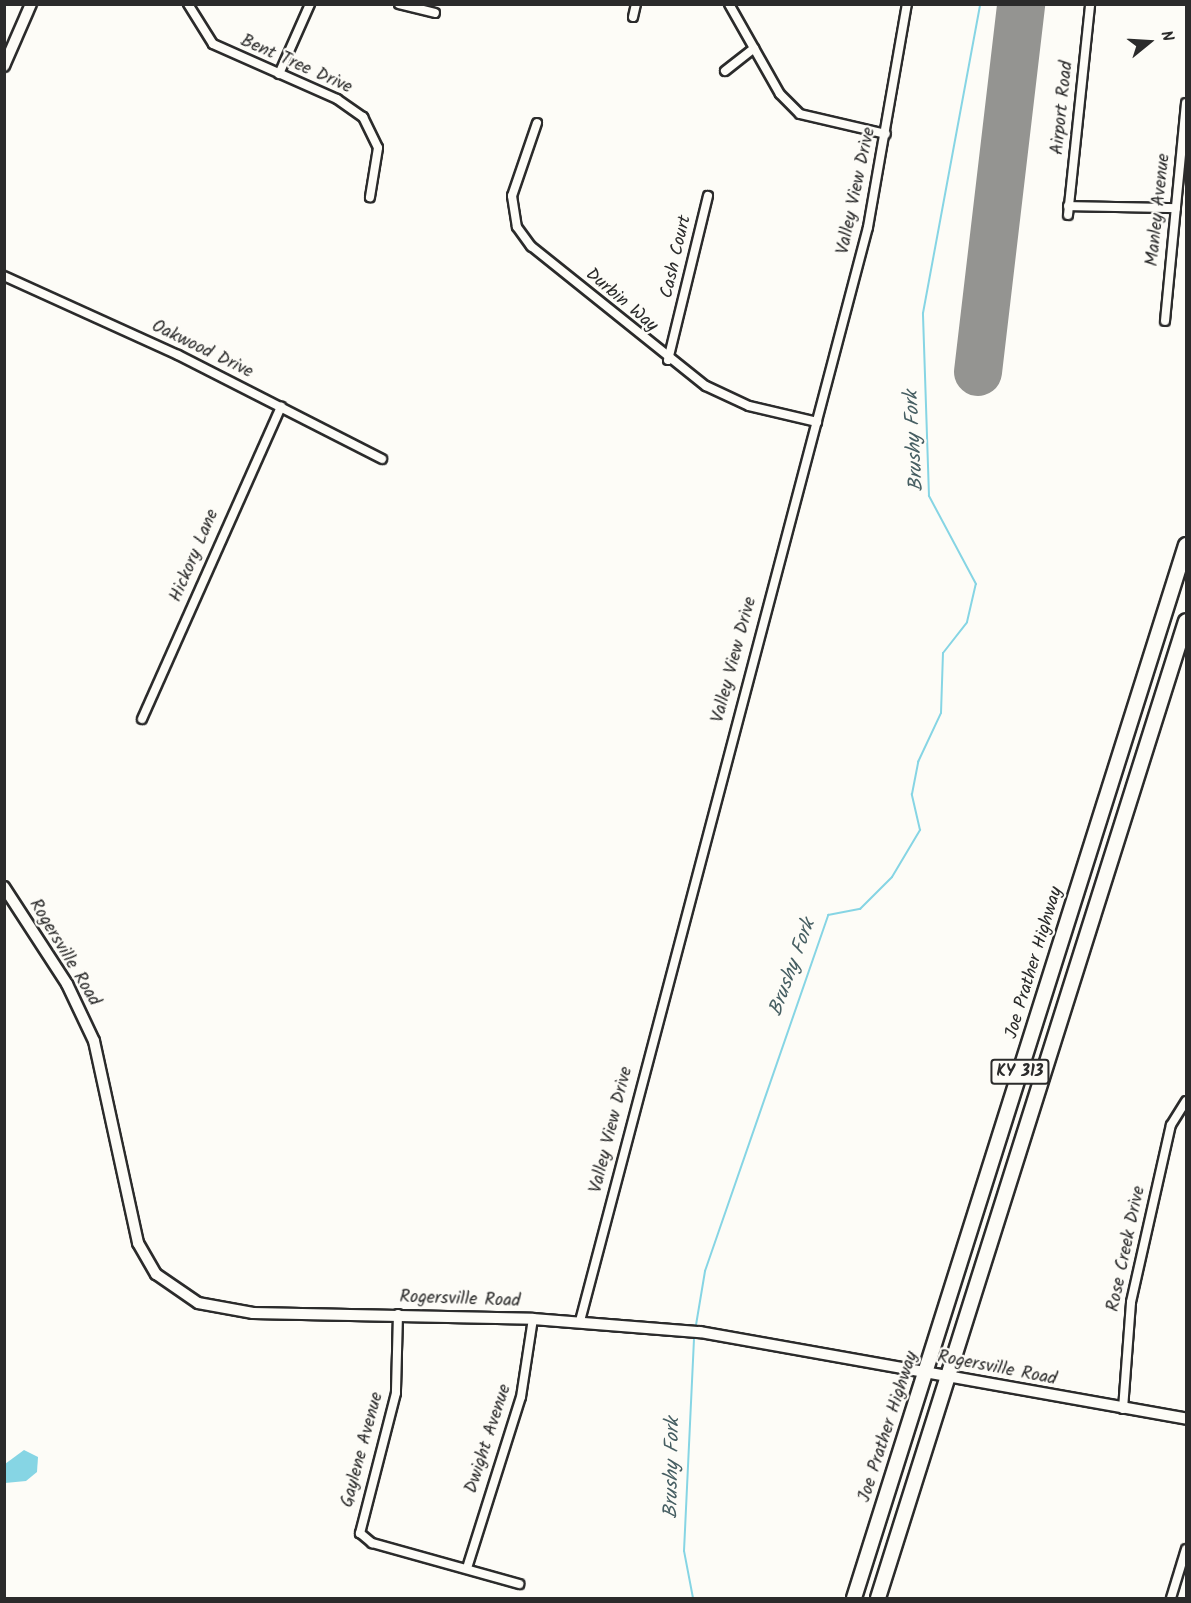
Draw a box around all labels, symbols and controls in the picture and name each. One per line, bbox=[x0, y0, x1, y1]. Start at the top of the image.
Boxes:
north arrow bbox=[1119, 12, 1179, 72]
text: N bbox=[1153, 28, 1180, 45]
street label: Bent Tree Drive bbox=[237, 31, 355, 99]
street label: Airport Road bbox=[1047, 60, 1079, 156]
street label: Valley View Drive bbox=[833, 125, 881, 257]
street label: Manley Avenue bbox=[1142, 152, 1176, 268]
street label: Cash Court bbox=[657, 214, 697, 300]
street label: Durbin Way bbox=[580, 265, 662, 337]
street label: Oakwood Drive bbox=[148, 316, 256, 384]
water label: Brushy Fork bbox=[900, 390, 930, 492]
street label: Hickory Lane bbox=[166, 506, 224, 606]
street label: Valley View Drive bbox=[708, 595, 762, 725]
street label: Joe Prather Highway bbox=[1002, 885, 1068, 1041]
street label: Rogersville Road bbox=[24, 896, 104, 1010]
water label: Brushy Fork bbox=[764, 916, 822, 1020]
road number: KY 313 bbox=[990, 1059, 1050, 1085]
street label: Valley View Drive bbox=[586, 1065, 638, 1195]
street label: Rose Creek Drive bbox=[1103, 1184, 1151, 1314]
street label: Rogersville Road bbox=[399, 1287, 521, 1313]
street label: Rogersville Road bbox=[936, 1347, 1058, 1391]
street label: Joe Prather Highway bbox=[854, 1349, 924, 1505]
street label: Dwight Avenue bbox=[461, 1382, 517, 1496]
street label: Gaylene Avenue bbox=[337, 1390, 389, 1510]
water label: Brushy Fork bbox=[660, 1417, 686, 1519]

